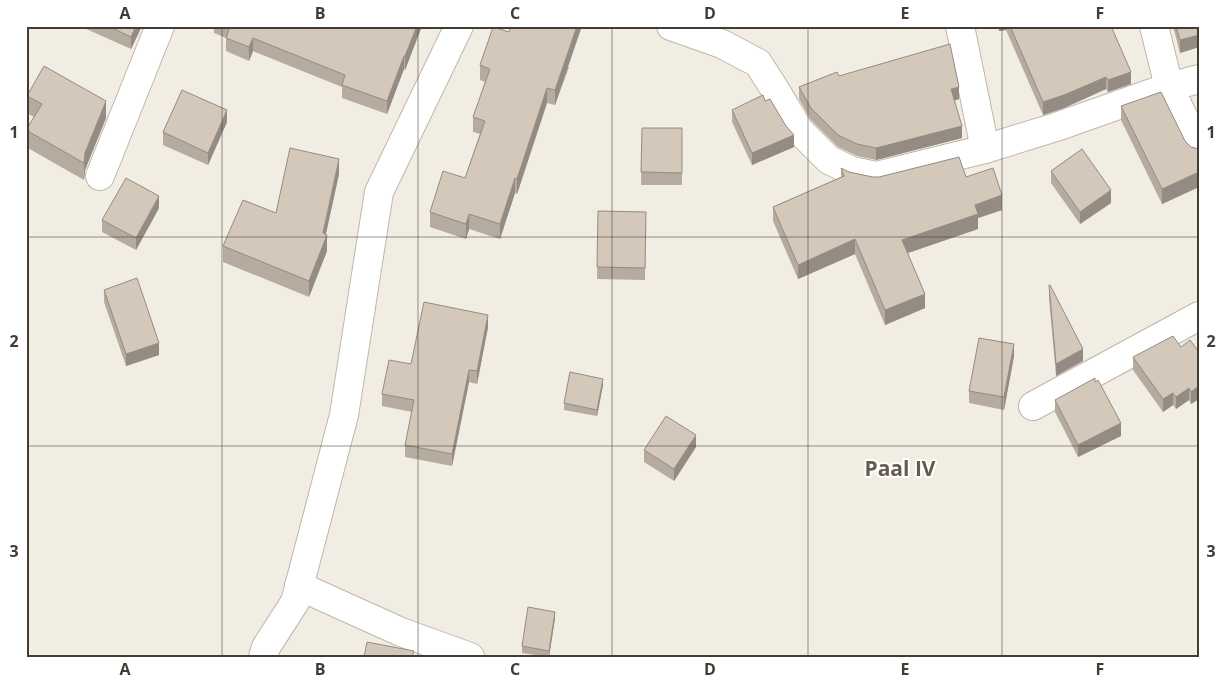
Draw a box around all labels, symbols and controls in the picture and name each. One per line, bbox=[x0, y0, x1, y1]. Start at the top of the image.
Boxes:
text: A bbox=[119, 2, 131, 24]
text: B bbox=[315, 2, 325, 24]
text: C bbox=[510, 2, 520, 24]
text: D bbox=[704, 2, 716, 24]
text: E bbox=[901, 2, 910, 24]
text: F bbox=[1096, 2, 1104, 24]
text: 1 bbox=[9, 121, 19, 143]
text: 1 bbox=[1206, 121, 1216, 143]
text: 2 bbox=[9, 330, 19, 352]
text: 2 bbox=[1206, 330, 1216, 352]
district label: Paal IV bbox=[864, 454, 936, 482]
text: 3 bbox=[9, 540, 19, 562]
text: 3 bbox=[1206, 540, 1216, 562]
text: A bbox=[119, 658, 131, 680]
text: B bbox=[315, 658, 325, 680]
text: C bbox=[510, 658, 520, 680]
text: D bbox=[704, 658, 716, 680]
text: E bbox=[901, 658, 910, 680]
text: F bbox=[1096, 658, 1104, 680]

